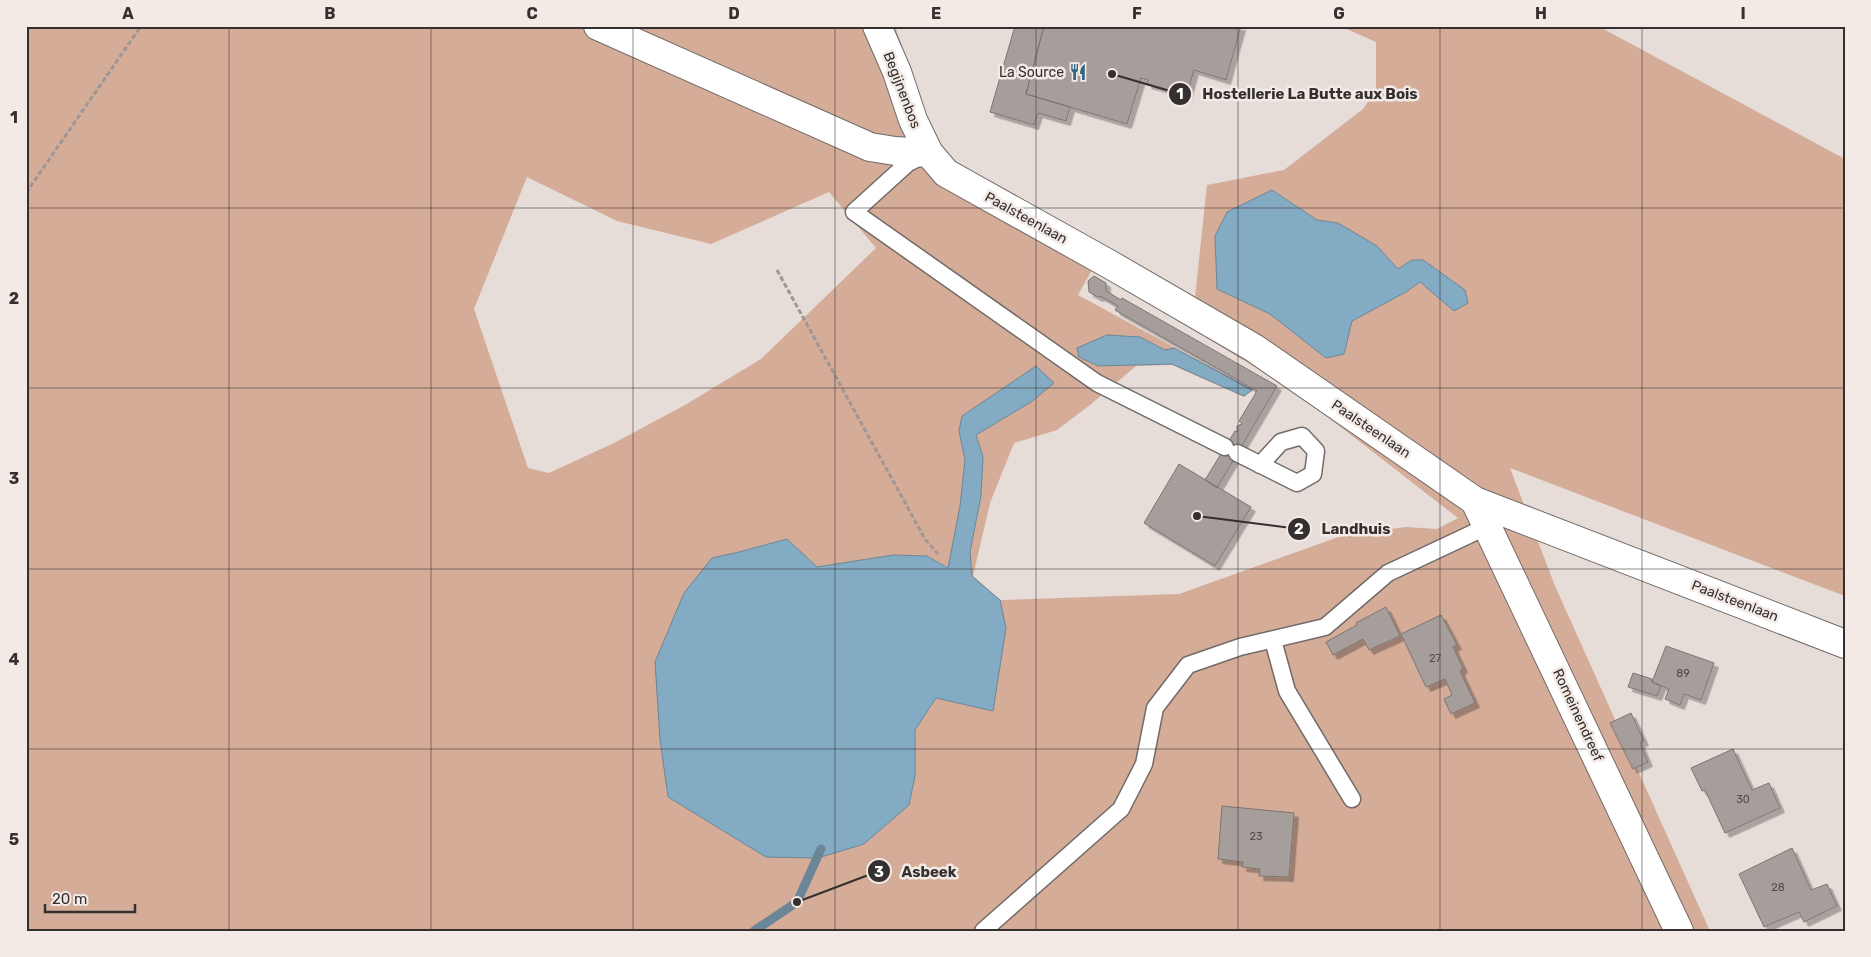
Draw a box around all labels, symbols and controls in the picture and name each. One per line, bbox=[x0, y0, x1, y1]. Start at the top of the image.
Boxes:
text: A bbox=[122, 4, 134, 23]
text: B bbox=[324, 4, 336, 23]
text: C bbox=[526, 4, 538, 23]
text: D bbox=[728, 4, 740, 23]
text: E bbox=[931, 4, 941, 23]
text: F bbox=[1132, 4, 1142, 23]
text: G bbox=[1333, 4, 1345, 23]
text: H bbox=[1535, 4, 1547, 23]
text: I bbox=[1740, 4, 1746, 23]
street label: Begijnenbos bbox=[880, 49, 924, 131]
restaurant icon: La Source bbox=[1068, 62, 1088, 82]
place label: La Source bbox=[999, 64, 1064, 81]
callout: Hostellerie La Butte aux Bois bbox=[1167, 79, 1427, 109]
text: 1 bbox=[1176, 85, 1184, 103]
text: Hostellerie La Butte aux Bois bbox=[1202, 85, 1418, 103]
text: 1 bbox=[10, 108, 18, 127]
street label: Paalsteenlaan bbox=[982, 188, 1070, 248]
text: 2 bbox=[9, 289, 19, 308]
street label: Paalsteenlaan bbox=[1328, 396, 1414, 462]
text: 3 bbox=[9, 469, 19, 488]
callout: Landhuis bbox=[1287, 514, 1401, 544]
text: 2 bbox=[1294, 520, 1304, 538]
text: Landhuis bbox=[1322, 520, 1390, 538]
street label: Paalsteenlaan bbox=[1689, 577, 1781, 625]
text: 4 bbox=[9, 650, 20, 669]
house number: 27 bbox=[1429, 652, 1441, 665]
street label: Romeinendreef bbox=[1549, 666, 1607, 765]
house number: 89 bbox=[1676, 667, 1690, 680]
house number: 30 bbox=[1736, 793, 1750, 806]
text: 5 bbox=[9, 830, 19, 849]
house number: 23 bbox=[1249, 830, 1263, 843]
callout: Asbeek bbox=[867, 856, 967, 886]
text: 3 bbox=[874, 863, 884, 881]
text: Asbeek bbox=[901, 863, 957, 881]
house number: 28 bbox=[1771, 881, 1785, 894]
scale bar bbox=[45, 882, 135, 914]
text: 20 m bbox=[52, 890, 87, 908]

